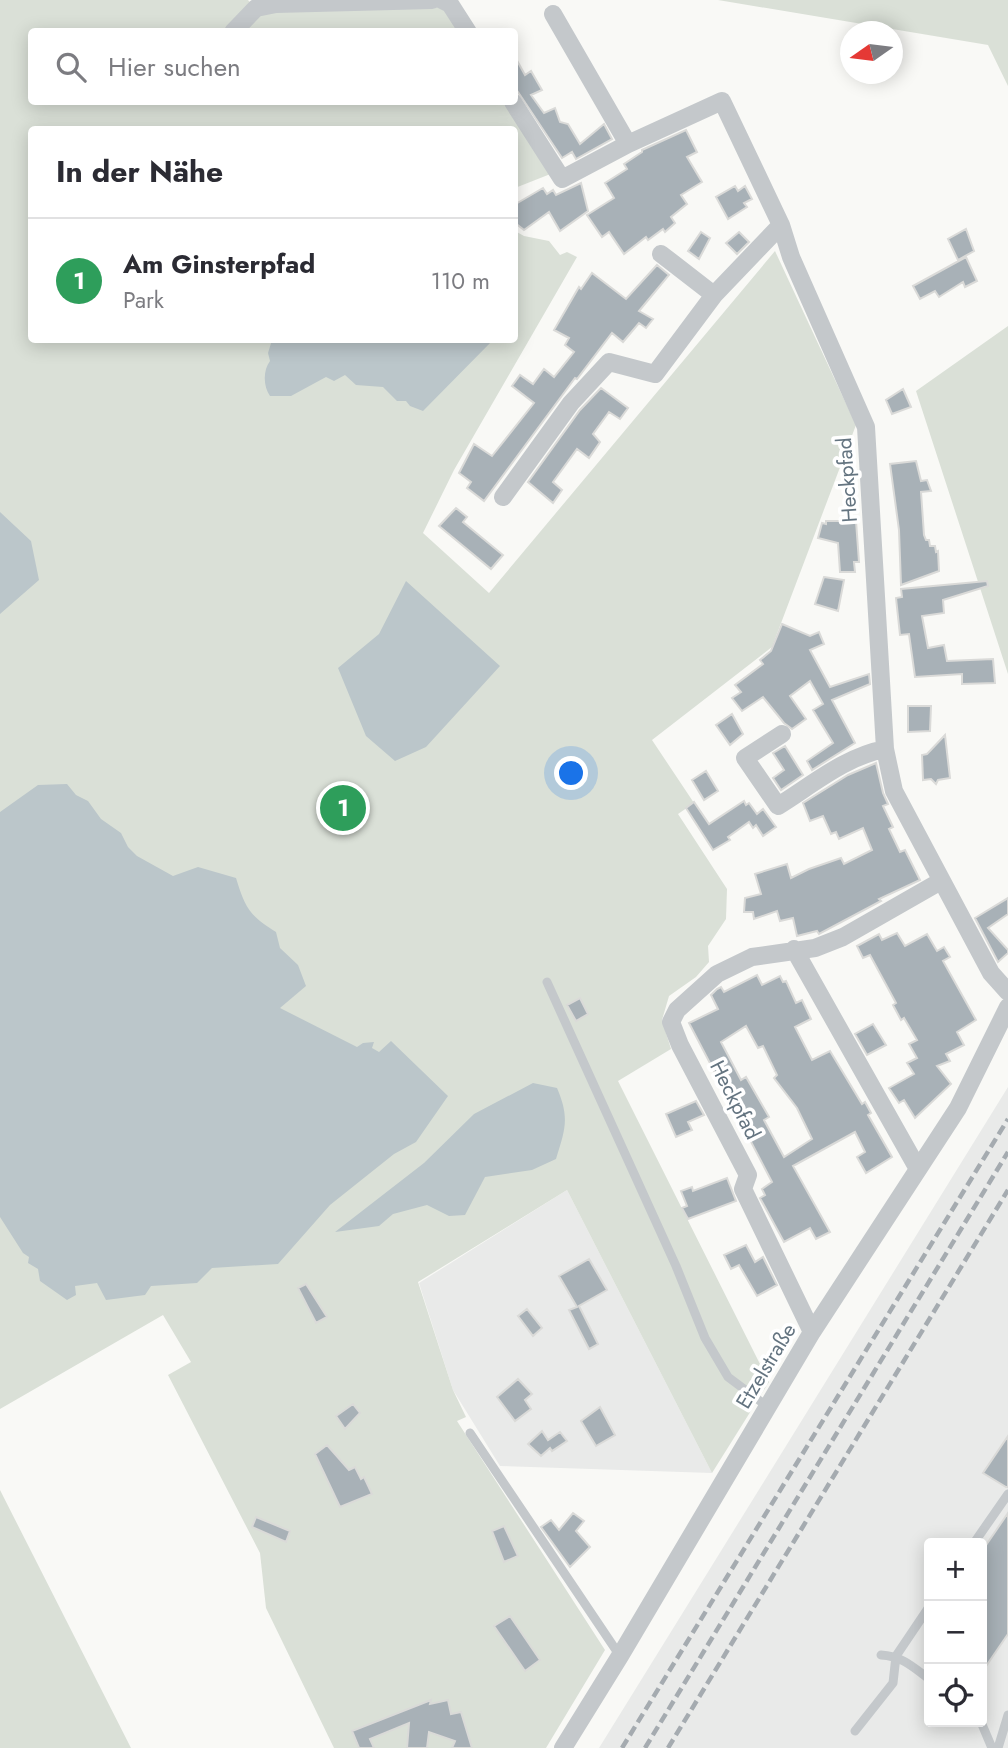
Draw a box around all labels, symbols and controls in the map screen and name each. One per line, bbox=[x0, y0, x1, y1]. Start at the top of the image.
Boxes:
north arrow bbox=[840, 21, 903, 84]
search box bbox=[28, 28, 518, 105]
icon: search bbox=[52, 48, 90, 86]
text: Hier suchen bbox=[108, 48, 241, 86]
text: In der Nähe bbox=[56, 150, 223, 193]
text: Am Ginsterpfad bbox=[123, 245, 315, 283]
text: 1 bbox=[73, 264, 85, 298]
text: 110 m bbox=[431, 264, 490, 298]
text: Park bbox=[123, 283, 164, 317]
street label: Heckpfad bbox=[829, 436, 865, 524]
your location bbox=[554, 756, 588, 790]
pin: 1 bbox=[320, 782, 366, 834]
street label: Heckpfad bbox=[702, 1055, 768, 1145]
street label: Etzelstraße bbox=[729, 1317, 803, 1414]
map controls bbox=[924, 1538, 987, 1727]
button: + bbox=[924, 1538, 987, 1601]
button: − bbox=[924, 1601, 987, 1664]
button: locate bbox=[924, 1664, 987, 1727]

